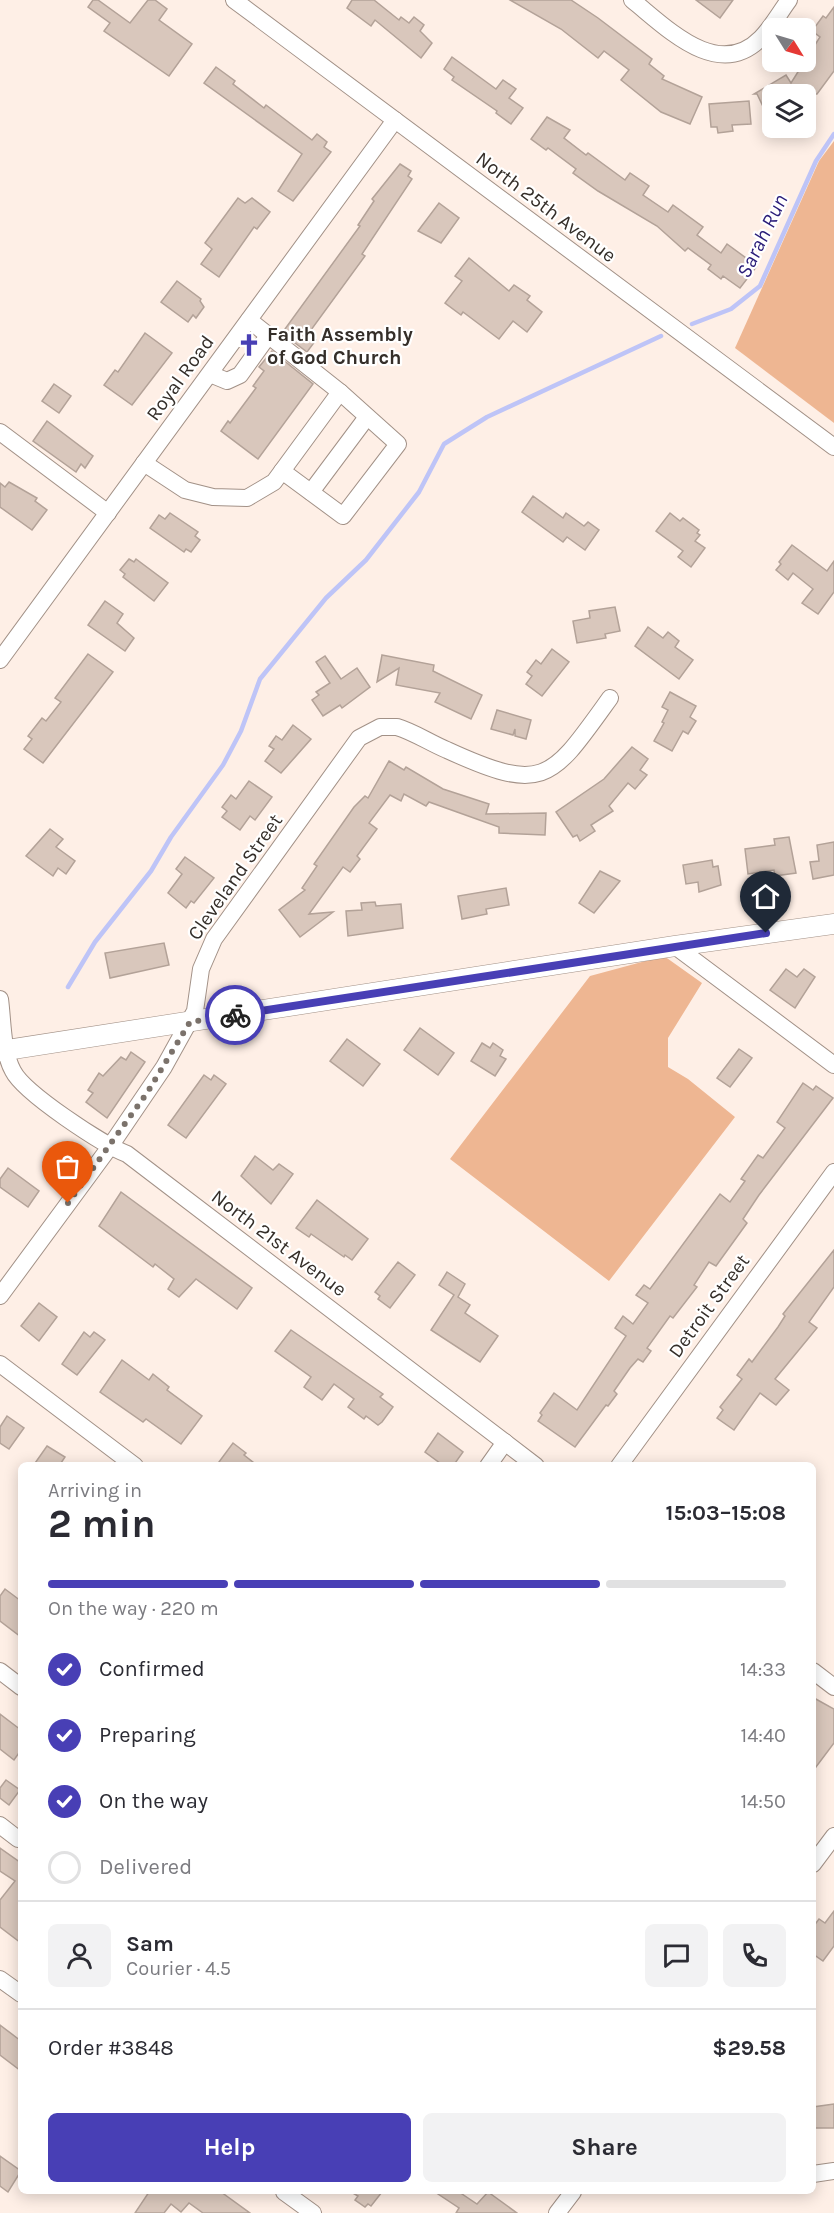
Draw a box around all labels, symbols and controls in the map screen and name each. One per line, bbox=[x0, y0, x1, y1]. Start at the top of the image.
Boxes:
north arrow bbox=[762, 18, 816, 72]
map controls bbox=[762, 18, 816, 138]
button: layers bbox=[762, 84, 816, 138]
street label: North 25th Avenue bbox=[472, 147, 620, 267]
water label: Sarah Run bbox=[731, 190, 793, 282]
place label: Faith Assembly of God Church bbox=[267, 323, 413, 369]
street label: Royal Road bbox=[141, 331, 219, 425]
church icon: Faith Assembly of God Church bbox=[236, 332, 262, 358]
street label: Cleveland Street bbox=[183, 809, 287, 944]
pin bbox=[740, 871, 791, 933]
icon: home bbox=[749, 880, 782, 913]
courier bbox=[205, 985, 265, 1045]
icon: bike bbox=[219, 999, 252, 1032]
pin bbox=[42, 1141, 93, 1203]
icon: bag bbox=[51, 1150, 84, 1183]
street label: North 21st Avenue bbox=[207, 1185, 351, 1301]
street label: Detroit Street bbox=[664, 1249, 755, 1362]
text: Arriving in bbox=[48, 1479, 142, 1502]
text: 15:03–15:08 bbox=[666, 1500, 786, 1526]
text: 2 min bbox=[48, 1501, 156, 1547]
text: On the way · 220 m bbox=[48, 1597, 219, 1620]
icon: check bbox=[48, 1653, 81, 1686]
text: Confirmed bbox=[99, 1656, 205, 1682]
text: 14:33 bbox=[740, 1658, 786, 1681]
icon: check bbox=[48, 1719, 81, 1752]
text: Preparing bbox=[99, 1722, 196, 1748]
text: 14:40 bbox=[741, 1724, 786, 1747]
icon: check bbox=[48, 1785, 81, 1818]
text: On the way bbox=[99, 1788, 208, 1814]
text: 14:50 bbox=[740, 1790, 786, 1813]
text: Delivered bbox=[99, 1854, 192, 1880]
button: person bbox=[48, 1924, 111, 1987]
button: chat bbox=[645, 1924, 708, 1987]
button: phone bbox=[723, 1924, 786, 1987]
text: Sam bbox=[126, 1931, 174, 1957]
text: Courier · 4.5 bbox=[126, 1957, 231, 1980]
text: Order #3848 bbox=[48, 2035, 174, 2061]
text: $29.58 bbox=[712, 2035, 786, 2061]
button: Help bbox=[48, 2113, 411, 2182]
button: Share bbox=[423, 2113, 786, 2182]

